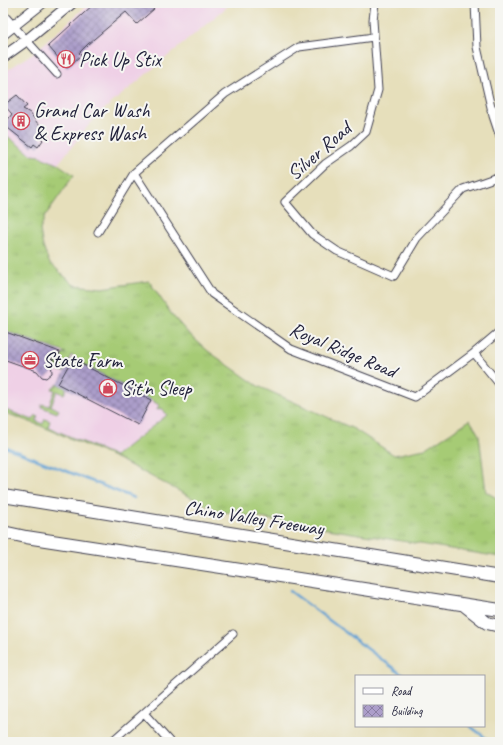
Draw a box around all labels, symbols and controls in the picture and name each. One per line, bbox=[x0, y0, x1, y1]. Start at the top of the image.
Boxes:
place label: Pick Up Stix bbox=[79, 47, 163, 72]
restaurant icon: Pick Up Stix bbox=[56, 49, 76, 69]
place label: Grand Car Wash & Express Wash bbox=[34, 98, 150, 146]
building icon: Grand Car Wash & Express Wash bbox=[11, 111, 31, 131]
street label: Silver Road bbox=[282, 114, 358, 186]
street label: Royal Ridge Road bbox=[286, 316, 403, 385]
place label: State Farm bbox=[43, 348, 124, 373]
office icon: State Farm bbox=[20, 350, 40, 370]
place label: Sit'n Sleep bbox=[121, 376, 193, 401]
shop icon: Sit'n Sleep bbox=[98, 378, 118, 398]
street label: Chino Valley Freeway bbox=[183, 495, 327, 542]
legend bbox=[355, 675, 485, 727]
text: Road bbox=[391, 683, 413, 699]
text: Building bbox=[391, 703, 423, 719]

